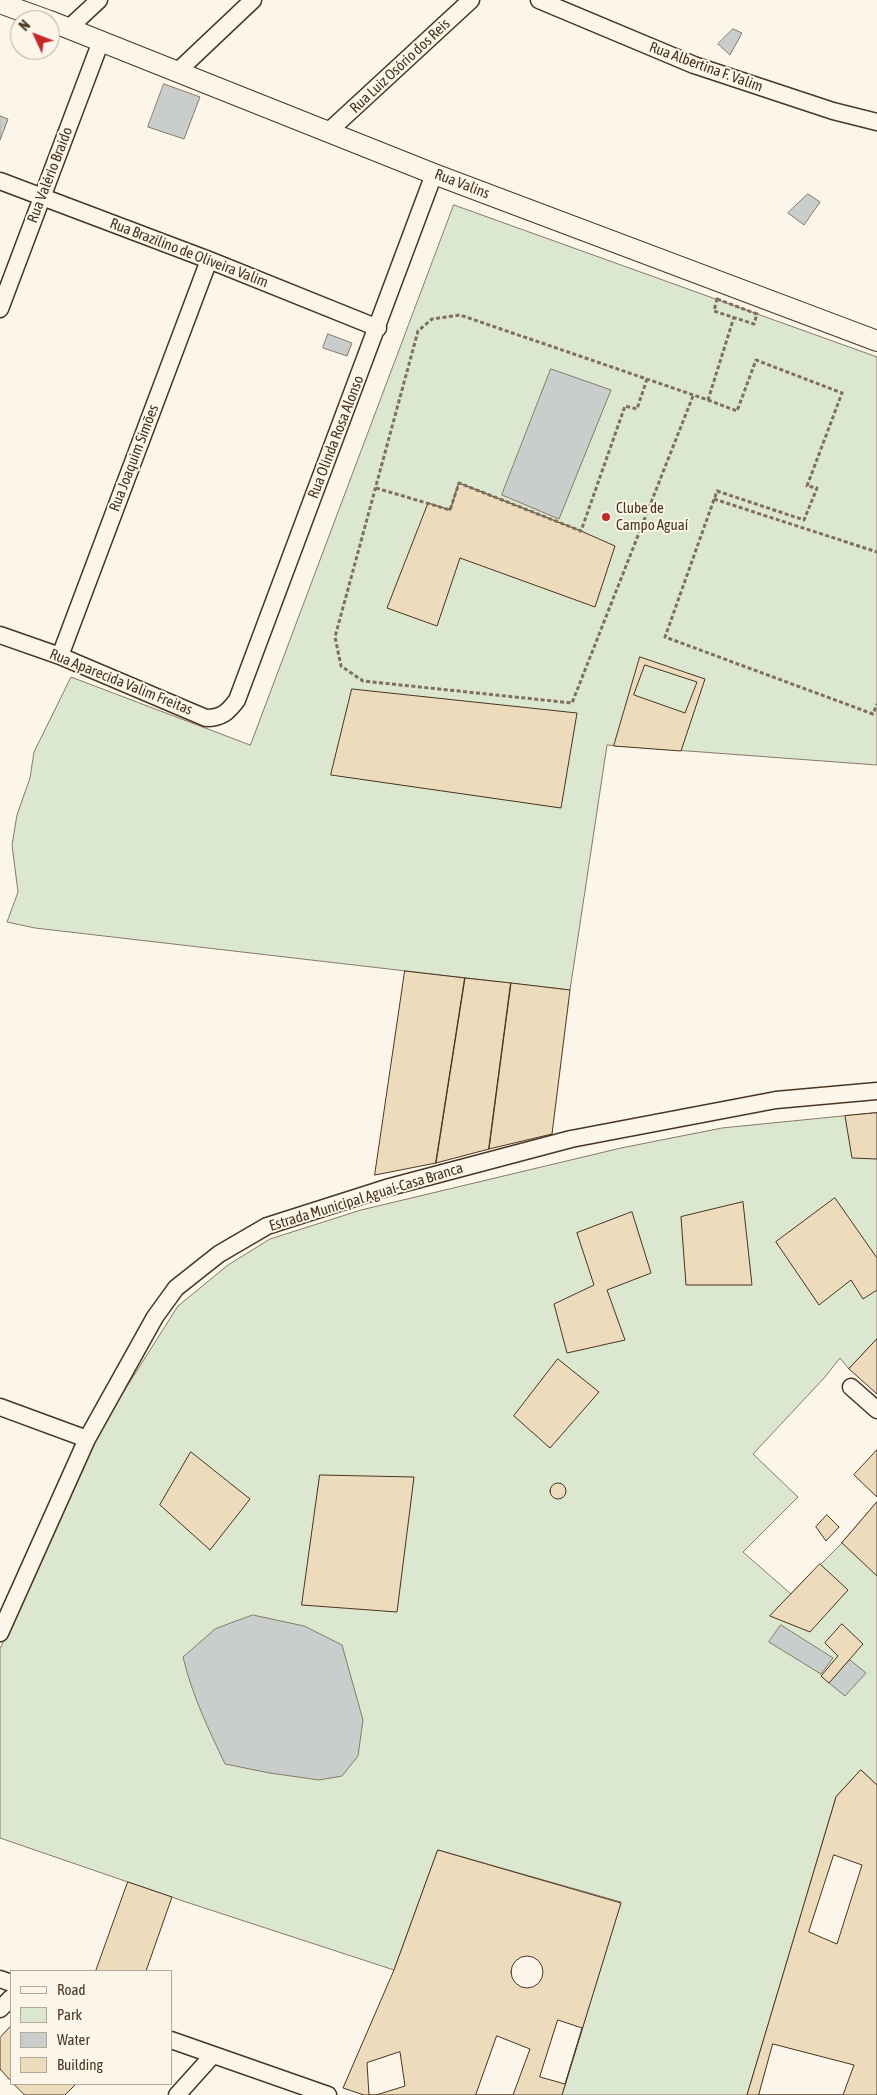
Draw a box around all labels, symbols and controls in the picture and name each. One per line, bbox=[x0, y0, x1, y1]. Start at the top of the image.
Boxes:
north arrow bbox=[10, 10, 60, 60]
street label: Rua Luiz Osório dos Reis bbox=[346, 15, 454, 117]
text: N bbox=[16, 17, 33, 34]
street label: Rua Albertina F. Valim bbox=[647, 38, 765, 96]
street label: Rua Valério Braido bbox=[23, 125, 77, 225]
street label: Rua Valins bbox=[432, 165, 492, 203]
street label: Rua Brazilino de Oliveira Valim bbox=[107, 214, 271, 292]
street label: Rua Olinda Rosa Alonso bbox=[304, 373, 368, 501]
street label: Rua Joaquim Simões bbox=[105, 402, 163, 514]
place label: Clube de Campo Aguaí bbox=[616, 499, 688, 534]
marker: Clube de Campo Aguaí bbox=[600, 511, 612, 523]
street label: Rua Aparecida Valim Freitas bbox=[47, 645, 195, 719]
street label: Estrada Municipal Aguaí-Casa Branca bbox=[267, 1159, 465, 1235]
legend bbox=[10, 1970, 172, 2085]
text: Road bbox=[57, 1981, 86, 1998]
text: Park bbox=[57, 2006, 82, 2023]
text: Water bbox=[57, 2031, 90, 2048]
text: Building bbox=[57, 2056, 103, 2073]

